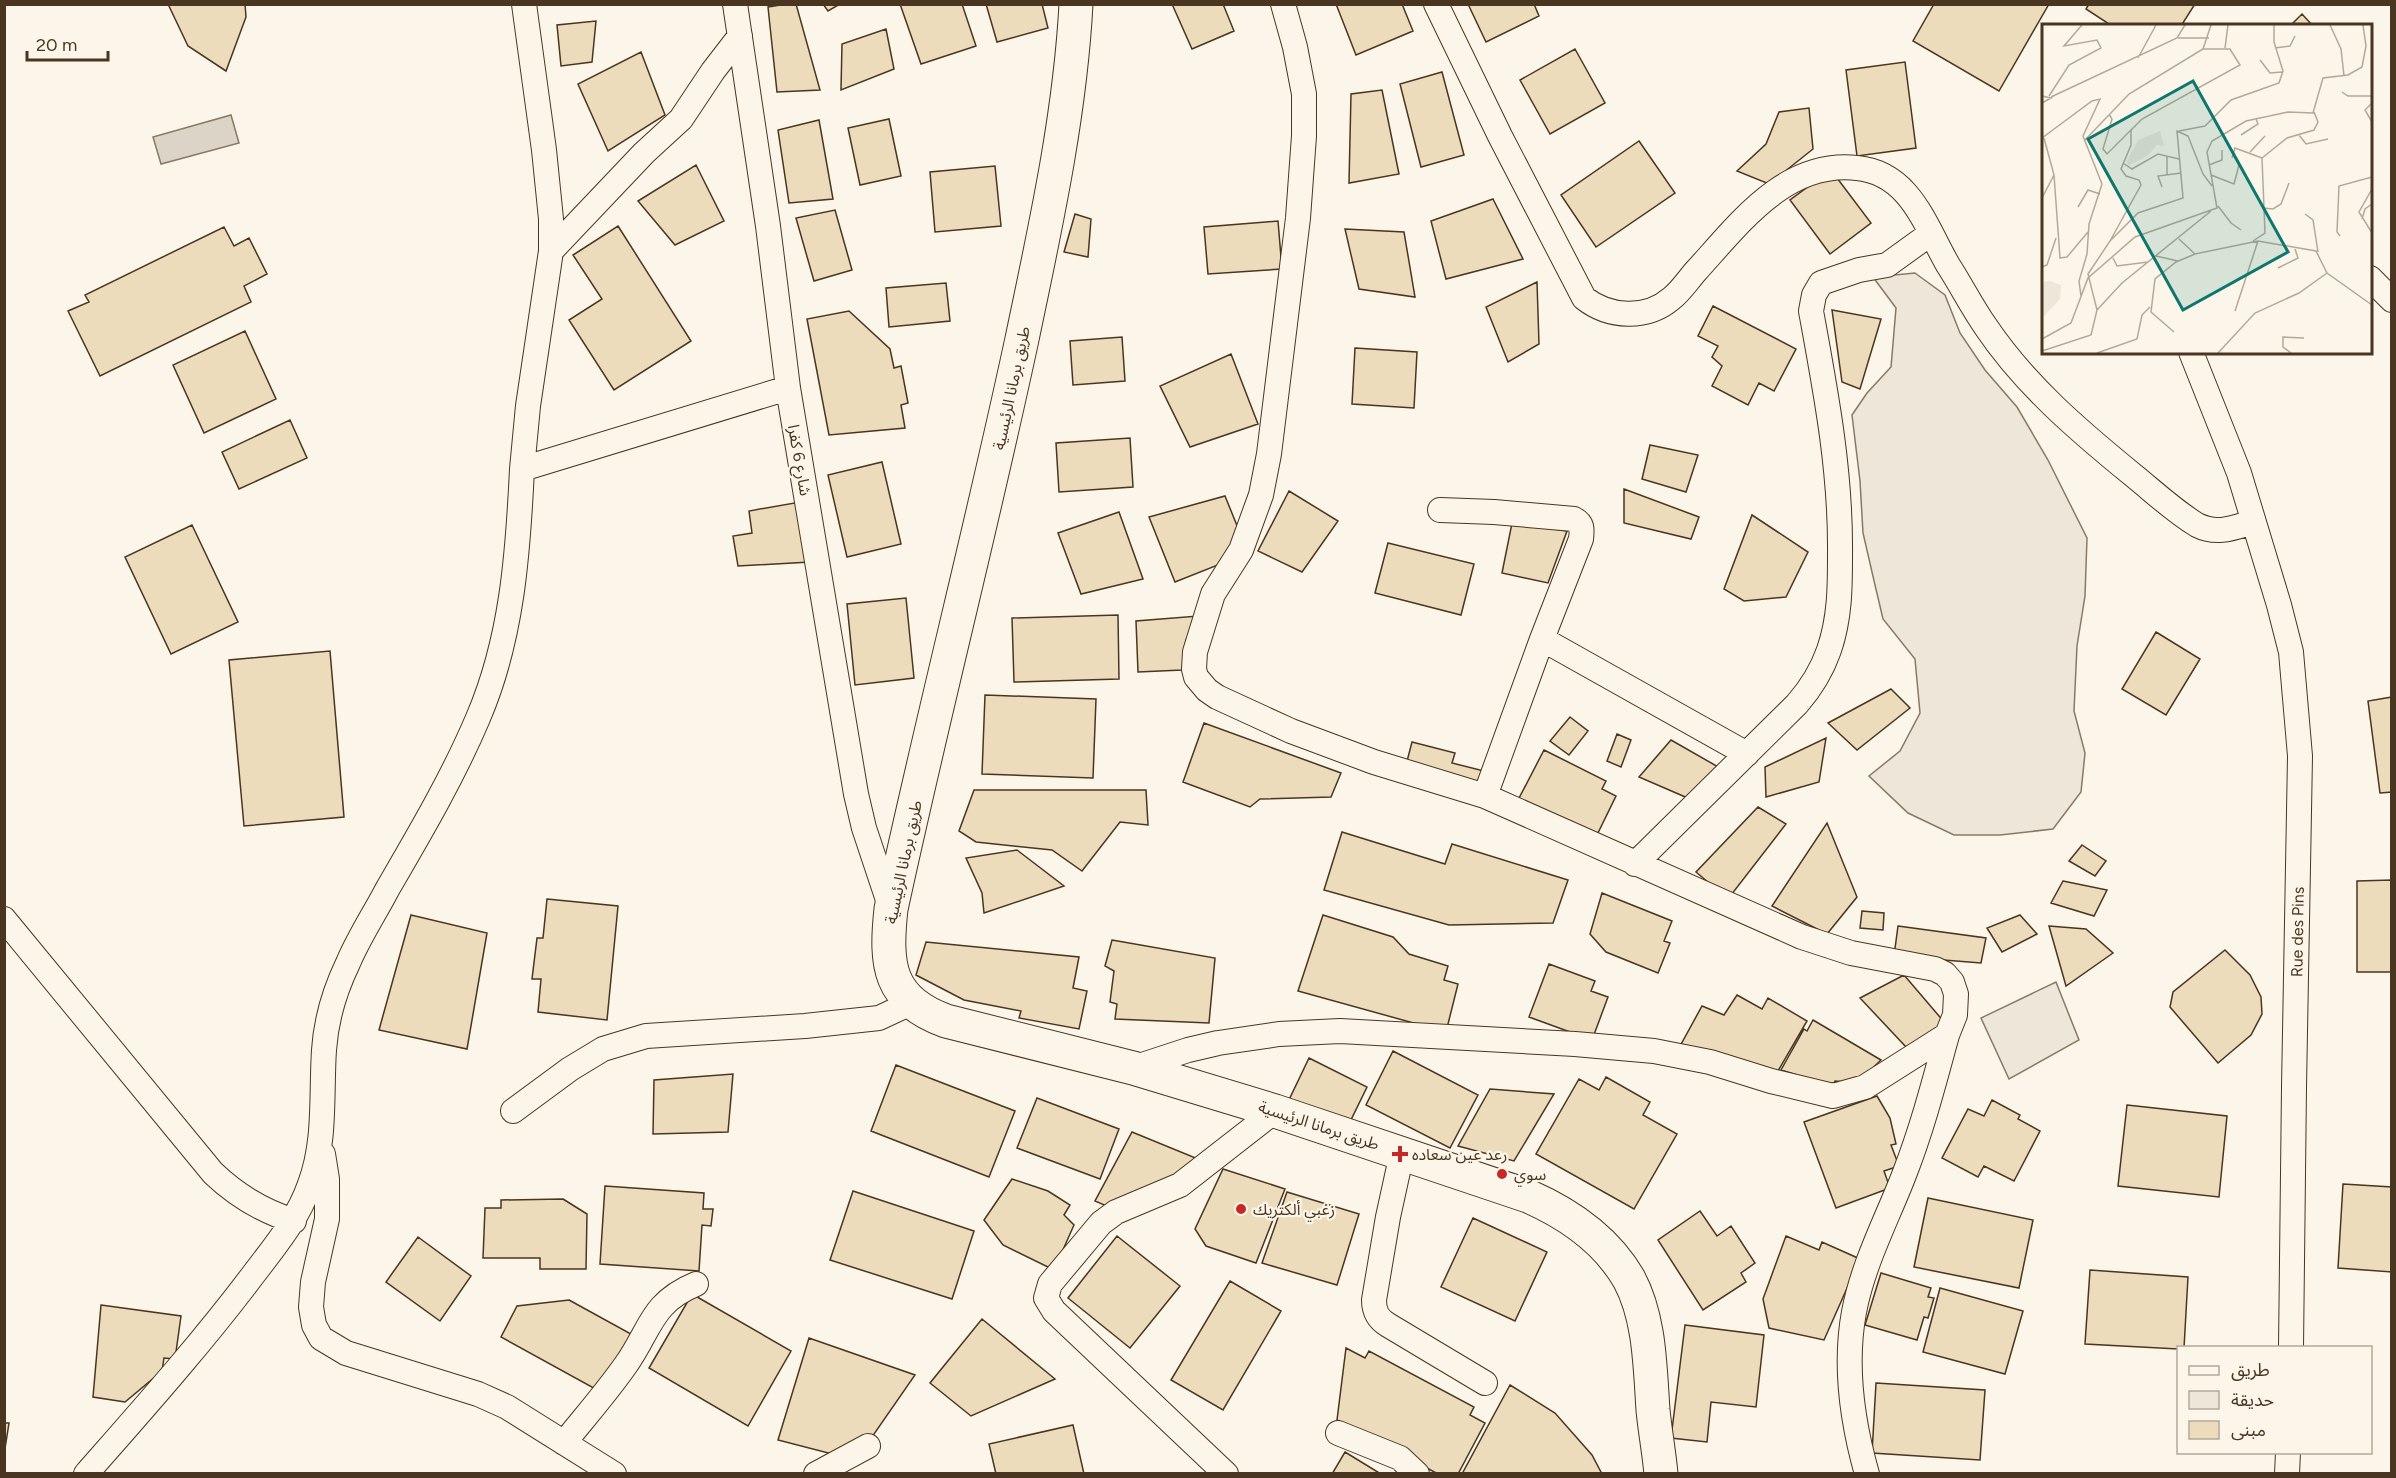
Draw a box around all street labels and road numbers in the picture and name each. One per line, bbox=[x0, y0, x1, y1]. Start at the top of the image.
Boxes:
street label: طريق برمانا الرئيسية bbox=[989, 324, 1035, 452]
street label: شارع 6 كفرا bbox=[781, 423, 815, 498]
street label: طريق برمانا الرئيسية bbox=[881, 798, 927, 926]
street label: Rue des Pins bbox=[2287, 887, 2308, 977]
street label: طريق برمانا الرئيسية bbox=[1256, 1097, 1382, 1155]

